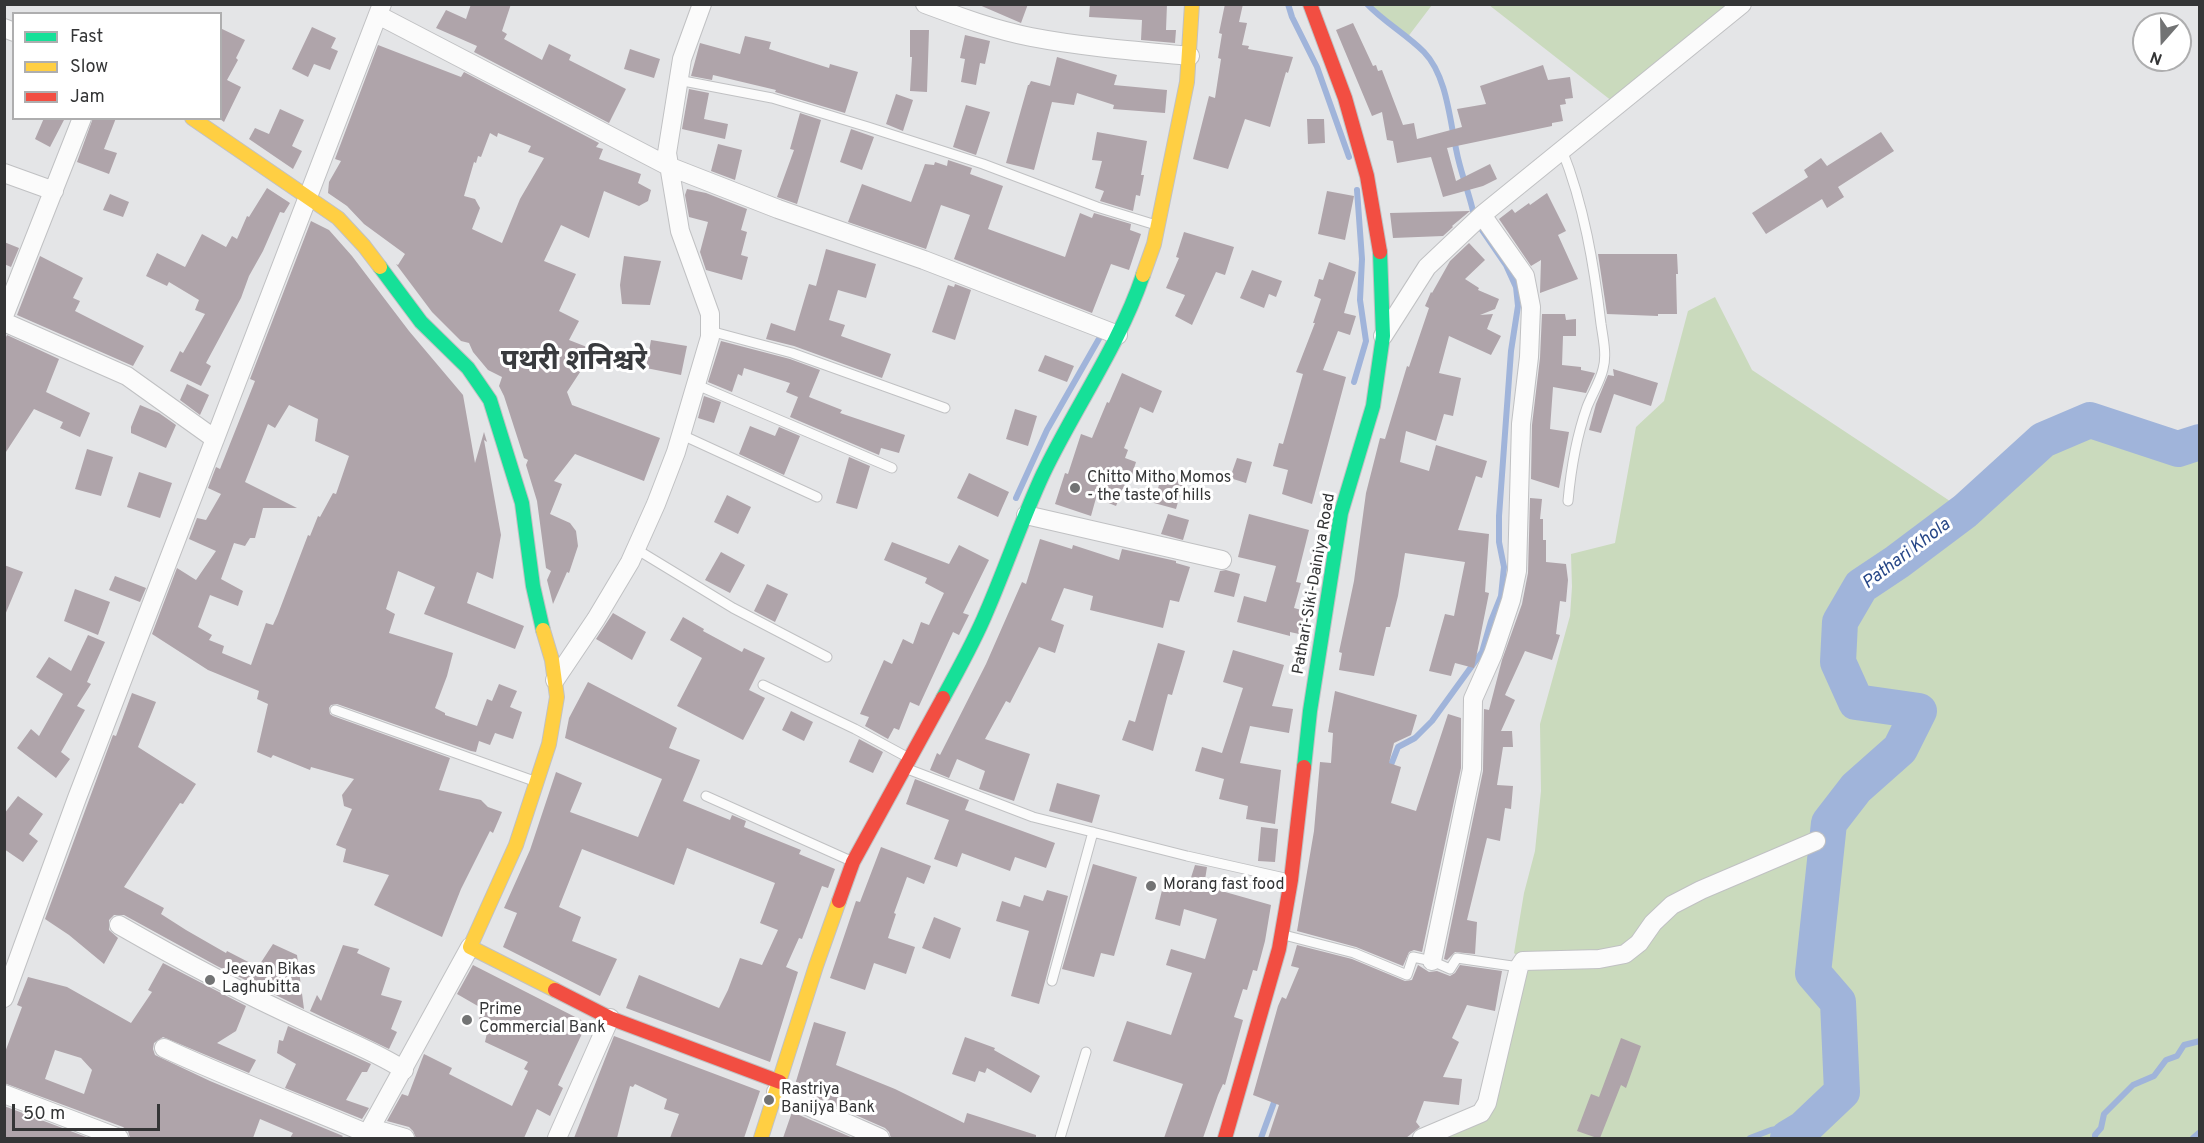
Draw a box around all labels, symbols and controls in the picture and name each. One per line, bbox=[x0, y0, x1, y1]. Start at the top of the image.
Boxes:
legend bbox=[12, 12, 222, 120]
north arrow bbox=[2132, 12, 2192, 72]
text: Fast bbox=[70, 26, 103, 49]
text: N bbox=[2148, 46, 2165, 68]
text: Slow bbox=[70, 56, 108, 79]
text: Jam bbox=[70, 86, 105, 109]
district label: पथरी शनिश्चरे bbox=[501, 346, 647, 380]
place label: Chitto Mitho Momos - the taste of hills bbox=[1087, 469, 1231, 507]
marker: Chitto Mitho Momos - the taste of hills bbox=[1068, 481, 1082, 495]
street label: Pathari-Siki-Dainiya Road bbox=[1290, 492, 1340, 676]
water label: Pathari Khola bbox=[1859, 515, 1955, 595]
place label: Morang fast food bbox=[1163, 876, 1284, 896]
marker: Morang fast food bbox=[1144, 879, 1158, 893]
place label: Jeevan Bikas Laghubitta bbox=[222, 961, 316, 999]
marker: Jeevan Bikas Laghubitta bbox=[203, 973, 217, 987]
place label: Prime Commercial Bank bbox=[479, 1001, 606, 1039]
marker: Prime Commercial Bank bbox=[460, 1013, 474, 1027]
place label: Rastriya Banijya Bank bbox=[781, 1081, 875, 1119]
scale bar bbox=[15, 1092, 164, 1130]
marker: Rastriya Banijya Bank bbox=[762, 1093, 776, 1107]
text: 50 m bbox=[23, 1103, 65, 1126]

